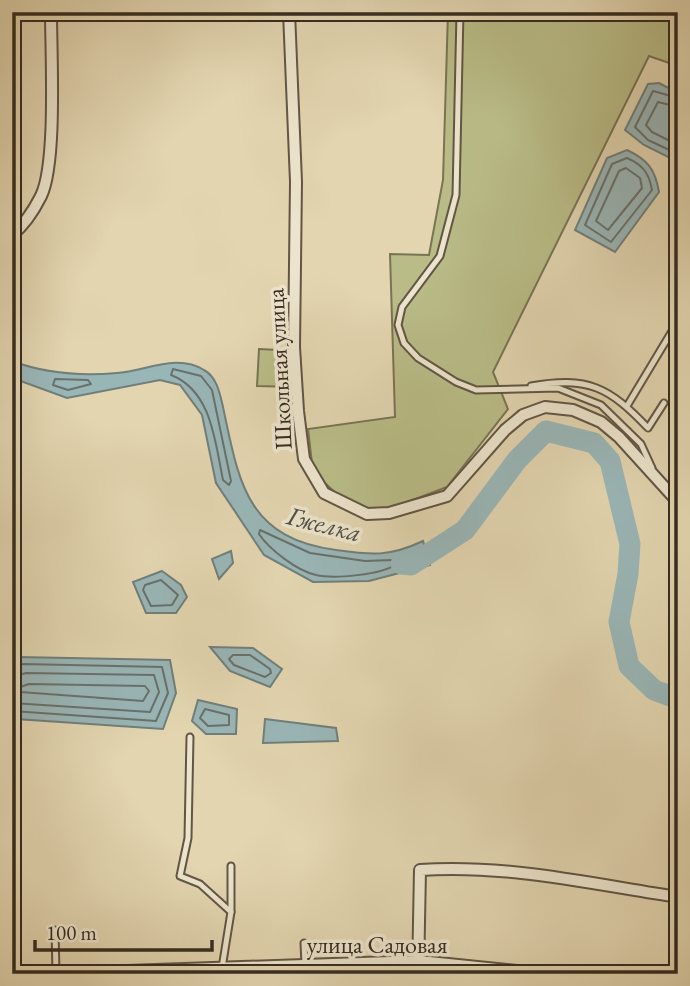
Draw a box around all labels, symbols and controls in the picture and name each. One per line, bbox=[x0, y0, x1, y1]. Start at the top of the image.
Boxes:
street label: Школьная улица bbox=[259, 287, 299, 451]
water label: Гжелка bbox=[282, 498, 365, 550]
scale bar bbox=[35, 909, 212, 953]
text: 100 m bbox=[46, 919, 97, 946]
street label: улица Садовая bbox=[307, 929, 448, 960]

